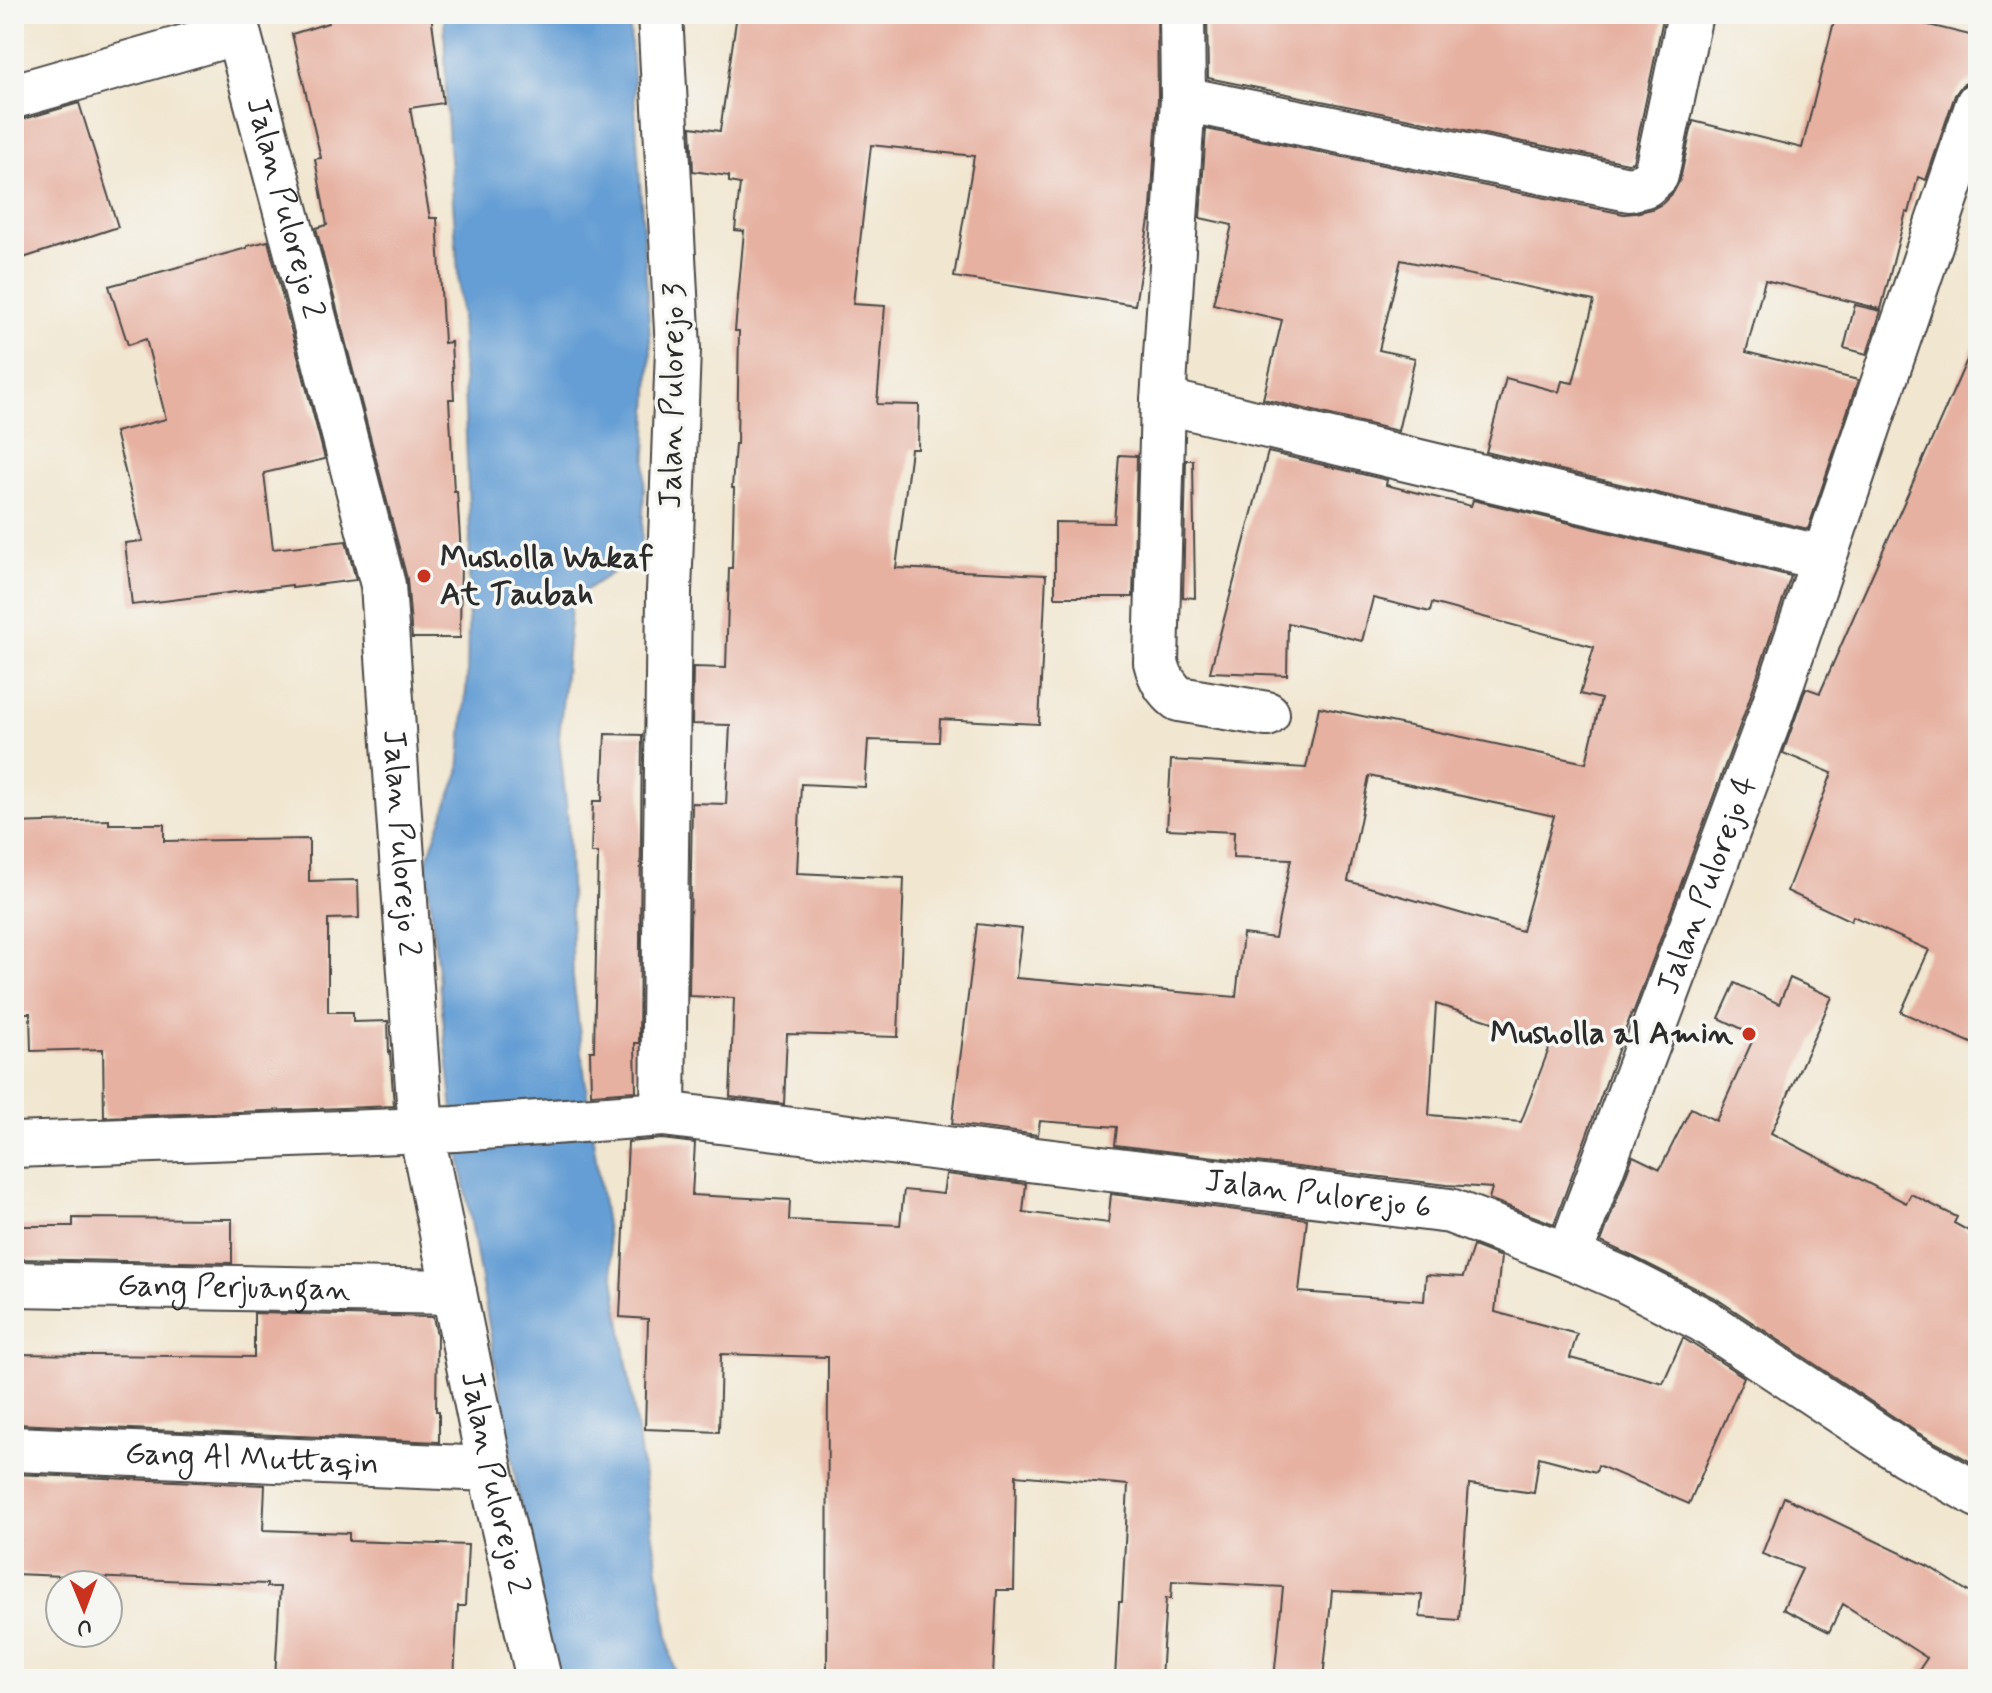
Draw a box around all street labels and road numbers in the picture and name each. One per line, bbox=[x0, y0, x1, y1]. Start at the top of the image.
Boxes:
street label: Jalan Pulorejo 2 bbox=[235, 93, 334, 323]
street label: Jalan Pulorejo 3 bbox=[650, 283, 696, 509]
street label: Jalan Pulorejo 2 bbox=[372, 728, 430, 958]
street label: Jalan Pulorejo 4 bbox=[1647, 770, 1767, 1000]
street label: Jalan Pulorejo 6 bbox=[1203, 1160, 1434, 1230]
street label: Gang Perjuangan bbox=[117, 1265, 351, 1313]
street label: Jalan Pulorejo 2 bbox=[450, 1368, 540, 1598]
street label: Gang Al Muttaqin bbox=[124, 1433, 380, 1485]

